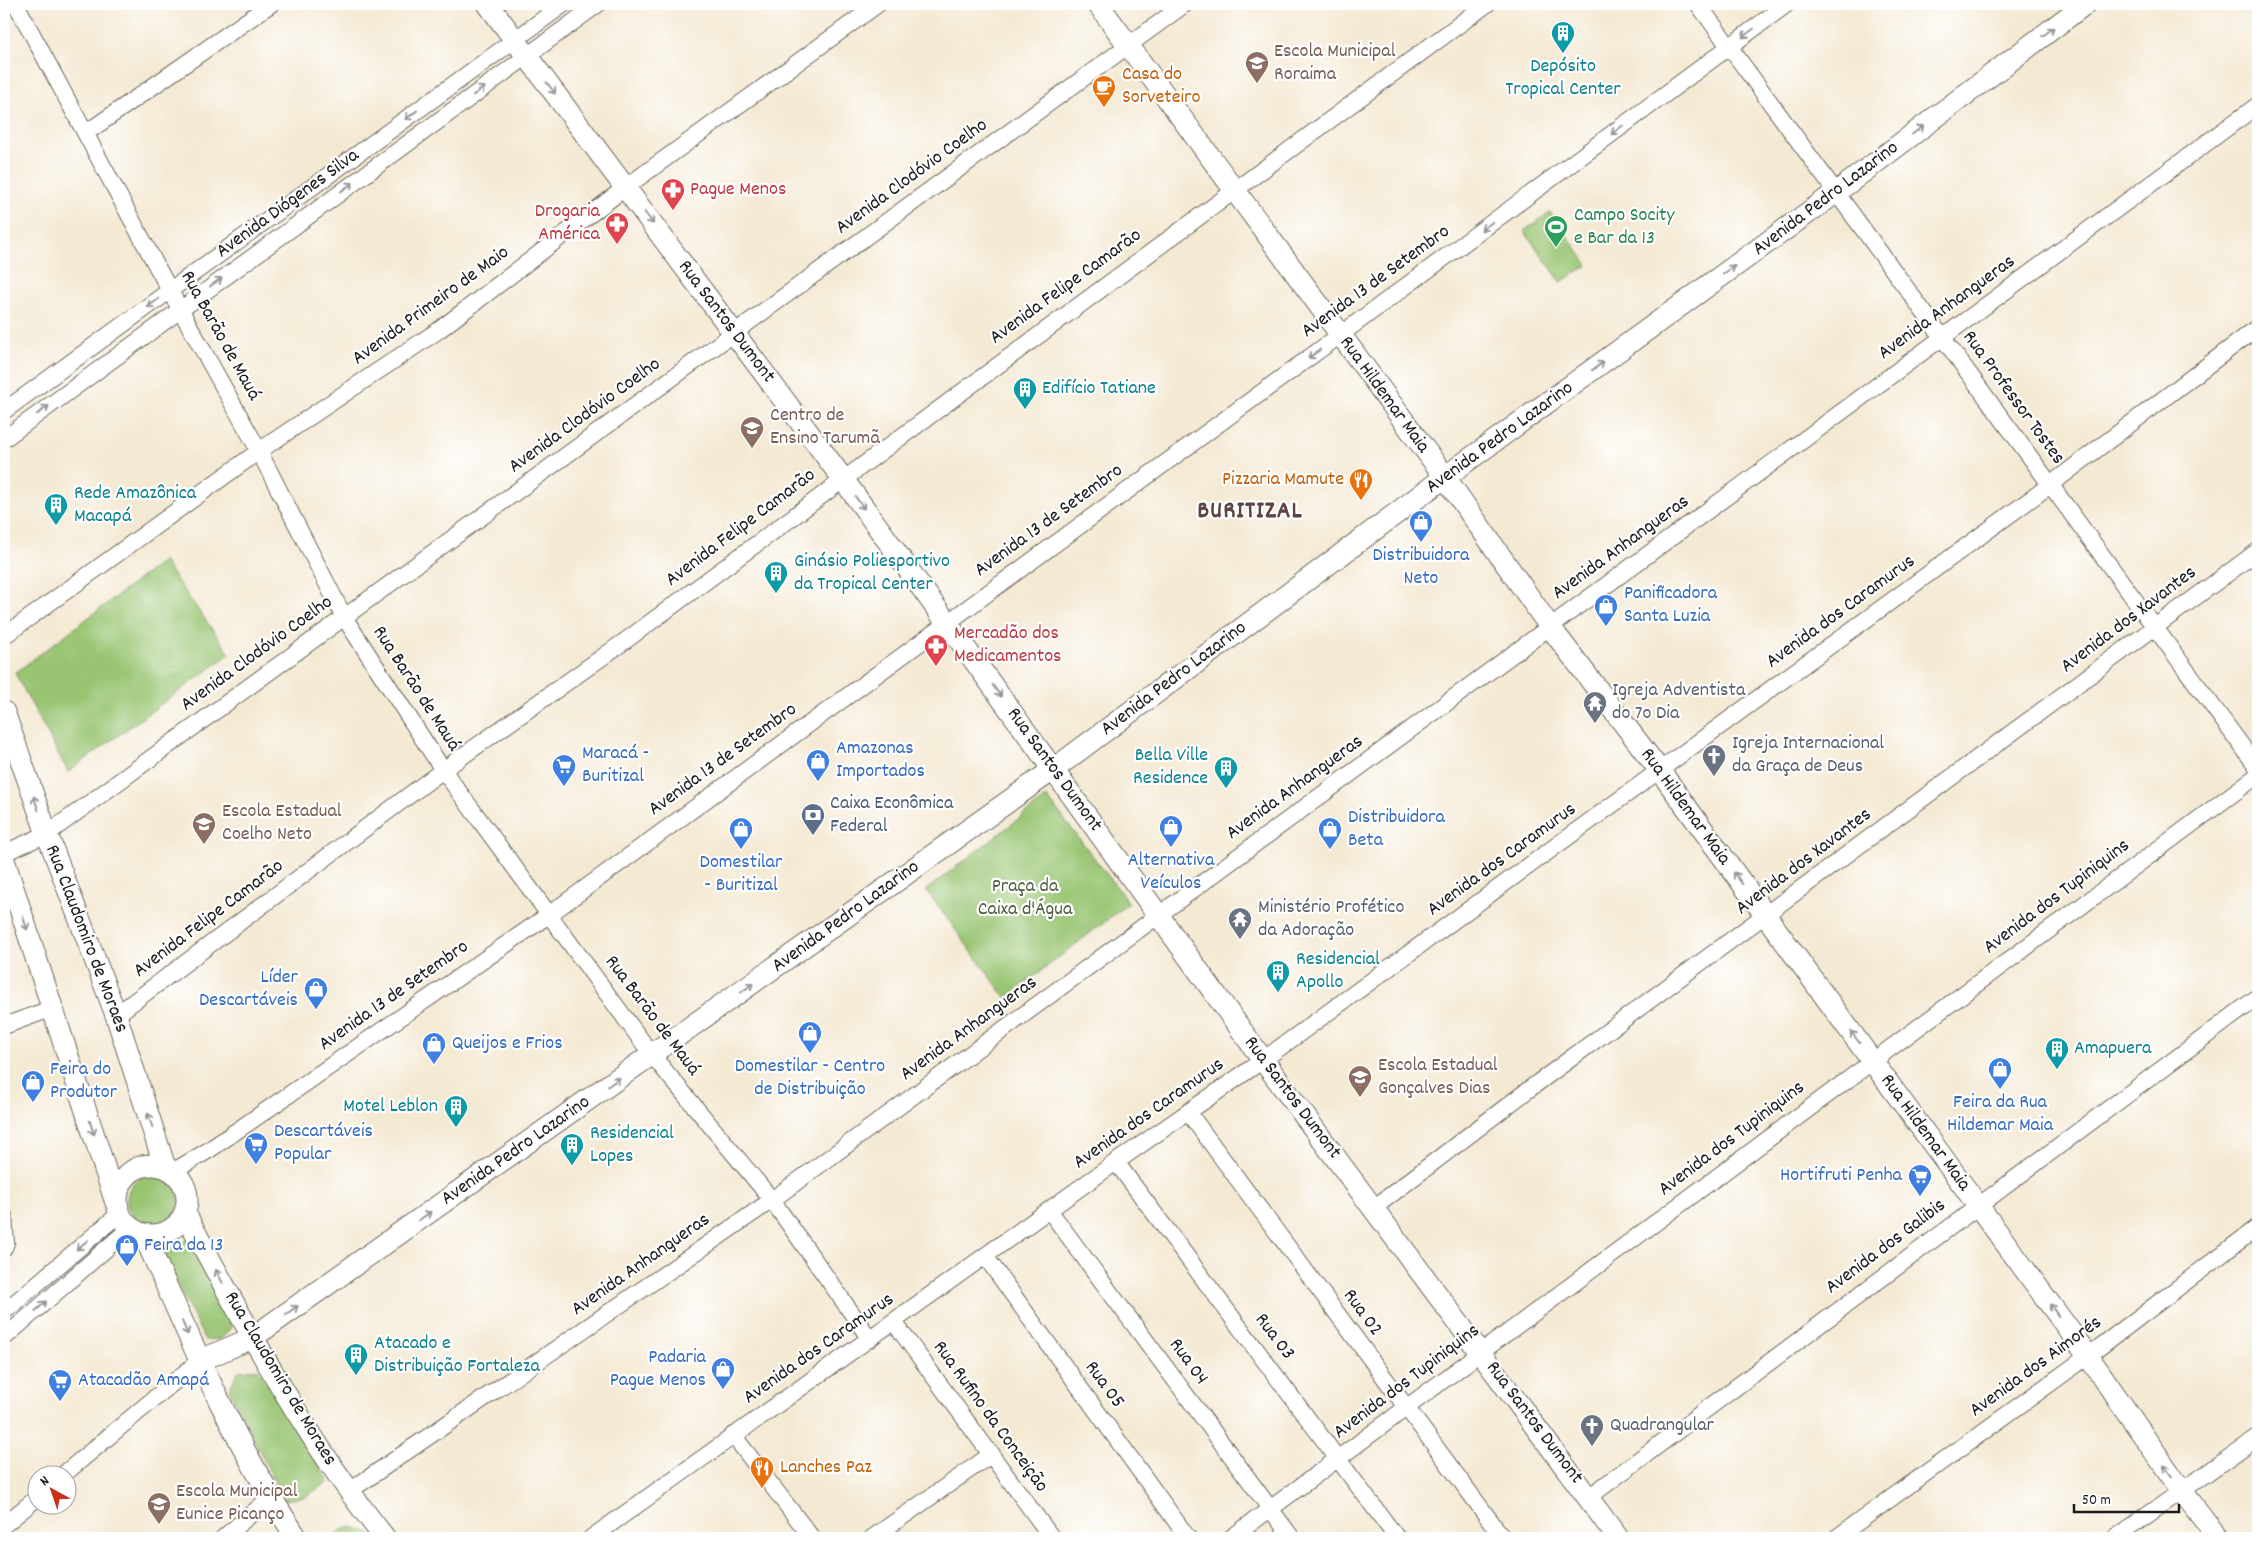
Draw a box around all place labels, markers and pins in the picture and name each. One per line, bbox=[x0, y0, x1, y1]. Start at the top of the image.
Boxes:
building icon: Depósito Tropical Center bbox=[1550, 20, 1576, 54]
place label: Escola Municipal Roraima bbox=[1274, 38, 1396, 89]
school or university icon: Escola Municipal Roraima bbox=[1244, 50, 1270, 84]
place label: Depósito Tropical Center bbox=[1505, 53, 1621, 104]
place label: Casa do Sorveteiro bbox=[1122, 61, 1201, 112]
cafe icon: Casa do Sorveteiro bbox=[1091, 74, 1117, 108]
place label: Pague Menos bbox=[690, 176, 786, 204]
pharmacy icon: Pague Menos bbox=[660, 177, 686, 211]
place label: Drogaria América bbox=[535, 198, 601, 249]
place label: Campo Socity e Bar da 13 bbox=[1574, 202, 1675, 253]
pharmacy icon: Drogaria América bbox=[604, 211, 630, 245]
sports icon: Campo Socity e Bar da 13 bbox=[1543, 214, 1569, 248]
place label: Edifício Tatiane bbox=[1042, 375, 1156, 403]
building icon: Edifício Tatiane bbox=[1012, 376, 1038, 410]
place label: Centro de Ensino Tarumã bbox=[770, 402, 880, 453]
school or university icon: Centro de Ensino Tarumã bbox=[739, 415, 765, 449]
place label: Pizzaria Mamute bbox=[1222, 466, 1344, 494]
restaurant icon: Pizzaria Mamute bbox=[1348, 467, 1374, 501]
place label: Rede Amazônica Macapá bbox=[74, 480, 197, 531]
building icon: Rede Amazônica Macapá bbox=[43, 492, 69, 526]
shop icon: Distribuidora Neto bbox=[1408, 509, 1434, 543]
place label: Distribuidora Neto bbox=[1373, 542, 1470, 593]
place label: Ginásio Poliesportivo da Tropical Center bbox=[794, 548, 950, 599]
building icon: Ginásio Poliesportivo da Tropical Center bbox=[763, 560, 789, 594]
place label: Panificadora Santa Luzia bbox=[1624, 580, 1718, 631]
shop icon: Panificadora Santa Luzia bbox=[1593, 593, 1619, 627]
place label: Mercadão dos Medicamentos bbox=[954, 620, 1061, 671]
pharmacy icon: Mercadão dos Medicamentos bbox=[923, 633, 949, 667]
place label: Igreja Adventista do 7o Dia bbox=[1612, 677, 1746, 728]
temple icon: Igreja Adventista do 7o Dia bbox=[1582, 690, 1608, 724]
place label: Igreja Internacional da Graça de Deus bbox=[1732, 730, 1884, 781]
place label: Amazonas Importados bbox=[836, 735, 925, 786]
place label: Maracá - Buritizal bbox=[582, 740, 649, 791]
place label: Bella Ville Residence bbox=[1133, 742, 1208, 793]
church icon: Igreja Internacional da Graça de Deus bbox=[1701, 743, 1727, 777]
shop icon: Amazonas Importados bbox=[805, 748, 831, 782]
supermarket icon: Maracá - Buritizal bbox=[551, 753, 577, 787]
building icon: Bella Ville Residence bbox=[1213, 755, 1239, 789]
place label: Caixa Econômica Federal bbox=[830, 790, 954, 841]
place label: Escola Estadual Coelho Neto bbox=[222, 798, 342, 849]
bank icon: Caixa Econômica Federal bbox=[800, 802, 826, 836]
place label: Distribuidora Beta bbox=[1348, 804, 1446, 855]
school or university icon: Escola Estadual Coelho Neto bbox=[191, 811, 217, 845]
shop icon: Alternativa Veículos bbox=[1158, 814, 1184, 848]
shop icon: Domestilar - Buritizal bbox=[728, 816, 754, 850]
shop icon: Distribuidora Beta bbox=[1317, 816, 1343, 850]
place label: Alternativa Veículos bbox=[1128, 847, 1215, 898]
place label: Domestilar - Buritizal bbox=[700, 849, 783, 900]
place label: Ministério Profético da Adoração bbox=[1258, 894, 1404, 945]
temple icon: Ministério Profético da Adoração bbox=[1227, 906, 1253, 940]
place label: Residencial Apollo bbox=[1296, 946, 1380, 997]
building icon: Residencial Apollo bbox=[1265, 959, 1291, 993]
place label: Líder Descartáveis bbox=[199, 964, 299, 1015]
shop icon: Líder Descartáveis bbox=[303, 976, 329, 1010]
shop icon: Domestilar - Centro de Distribuição bbox=[797, 1020, 823, 1054]
place label: Queijos e Frios bbox=[452, 1030, 563, 1058]
shop icon: Queijos e Frios bbox=[421, 1031, 447, 1065]
place label: Amapuera bbox=[2074, 1035, 2152, 1063]
building icon: Amapuera bbox=[2044, 1036, 2070, 1070]
place label: Escola Estadual Gonçalves Dias bbox=[1378, 1052, 1498, 1103]
place label: Domestilar - Centro de Distribuição bbox=[735, 1053, 885, 1104]
place label: Feira do Produtor bbox=[50, 1056, 118, 1107]
shop icon: Feira da Rua Hildemar Maia bbox=[1987, 1056, 2013, 1090]
school or university icon: Escola Estadual Gonçalves Dias bbox=[1347, 1064, 1373, 1098]
shop icon: Feira do Produtor bbox=[20, 1069, 46, 1103]
place label: Feira da Rua Hildemar Maia bbox=[1947, 1089, 2054, 1140]
place label: Motel Leblon bbox=[343, 1093, 438, 1121]
building icon: Motel Leblon bbox=[443, 1094, 469, 1128]
place label: Descartáveis Popular bbox=[274, 1118, 373, 1169]
place label: Residencial Lopes bbox=[590, 1120, 674, 1171]
supermarket icon: Descartáveis Popular bbox=[243, 1131, 269, 1165]
building icon: Residencial Lopes bbox=[559, 1132, 585, 1166]
place label: Hortifruti Penha bbox=[1780, 1162, 1903, 1190]
supermarket icon: Hortifruti Penha bbox=[1907, 1163, 1933, 1197]
place label: Feira da 13 bbox=[144, 1232, 223, 1260]
shop icon: Feira da 13 bbox=[114, 1233, 140, 1267]
place label: Atacado e Distribuição Fortaleza bbox=[374, 1330, 540, 1381]
building icon: Atacado e Distribuição Fortaleza bbox=[343, 1342, 369, 1376]
place label: Padaria Pague Menos bbox=[610, 1344, 707, 1395]
shop icon: Padaria Pague Menos bbox=[710, 1356, 736, 1390]
place label: Atacadão Amapá bbox=[78, 1367, 209, 1395]
supermarket icon: Atacadão Amapá bbox=[47, 1368, 73, 1402]
place label: Quadrangular bbox=[1610, 1412, 1715, 1440]
church icon: Quadrangular bbox=[1579, 1413, 1605, 1447]
place label: Lanches Paz bbox=[780, 1454, 872, 1482]
restaurant icon: Lanches Paz bbox=[749, 1455, 775, 1489]
place label: Escola Municipal Eunice Picanço bbox=[176, 1478, 298, 1529]
school or university icon: Escola Municipal Eunice Picanço bbox=[146, 1491, 172, 1525]

